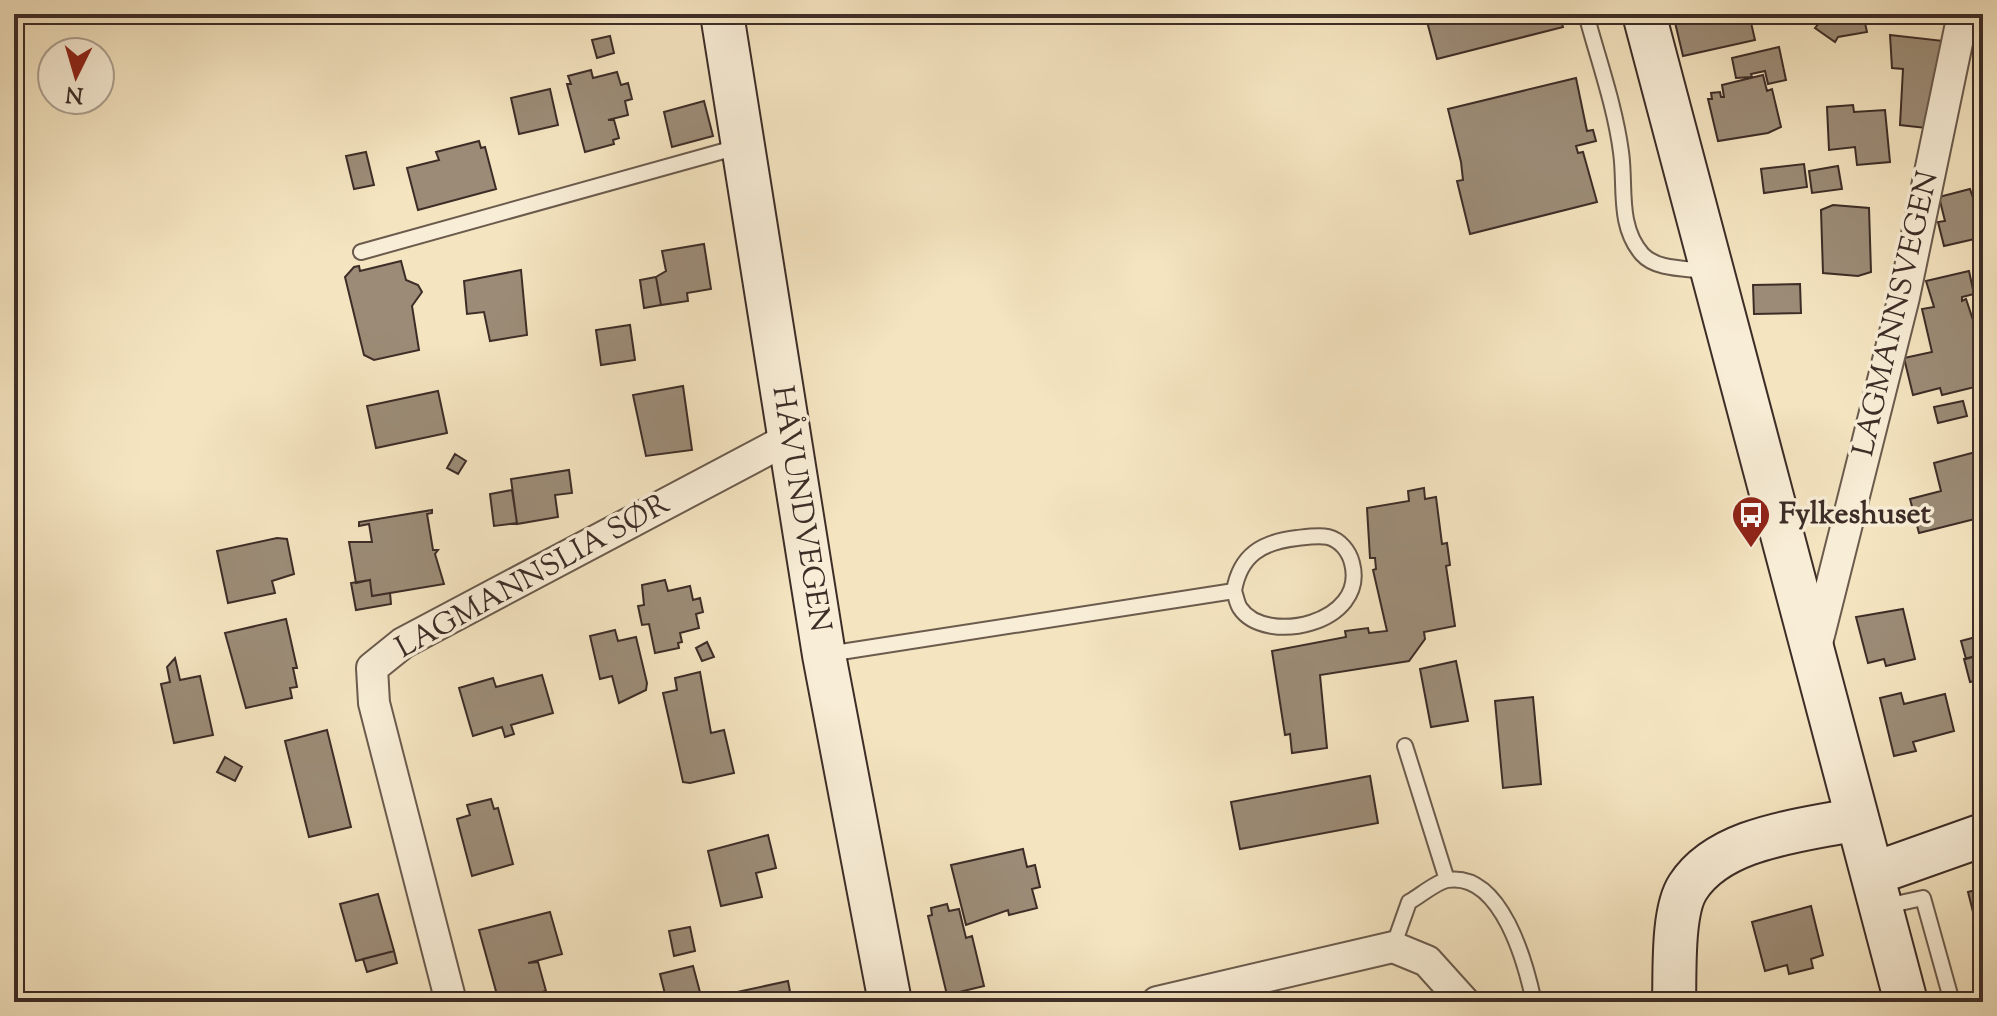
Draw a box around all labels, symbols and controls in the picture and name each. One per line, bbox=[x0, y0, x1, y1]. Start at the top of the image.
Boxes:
north arrow bbox=[36, 36, 116, 116]
text: N bbox=[64, 76, 85, 110]
street label: LAGMANNSVEGEN bbox=[1843, 167, 1951, 461]
street label: HÅVUNDVEGEN bbox=[759, 383, 841, 635]
street label: LAGMANNSLIA SØR bbox=[388, 484, 678, 670]
bus stop icon: Fylkeshuset bbox=[1730, 494, 1772, 549]
place label: Fylkeshuset bbox=[1779, 494, 1931, 537]

